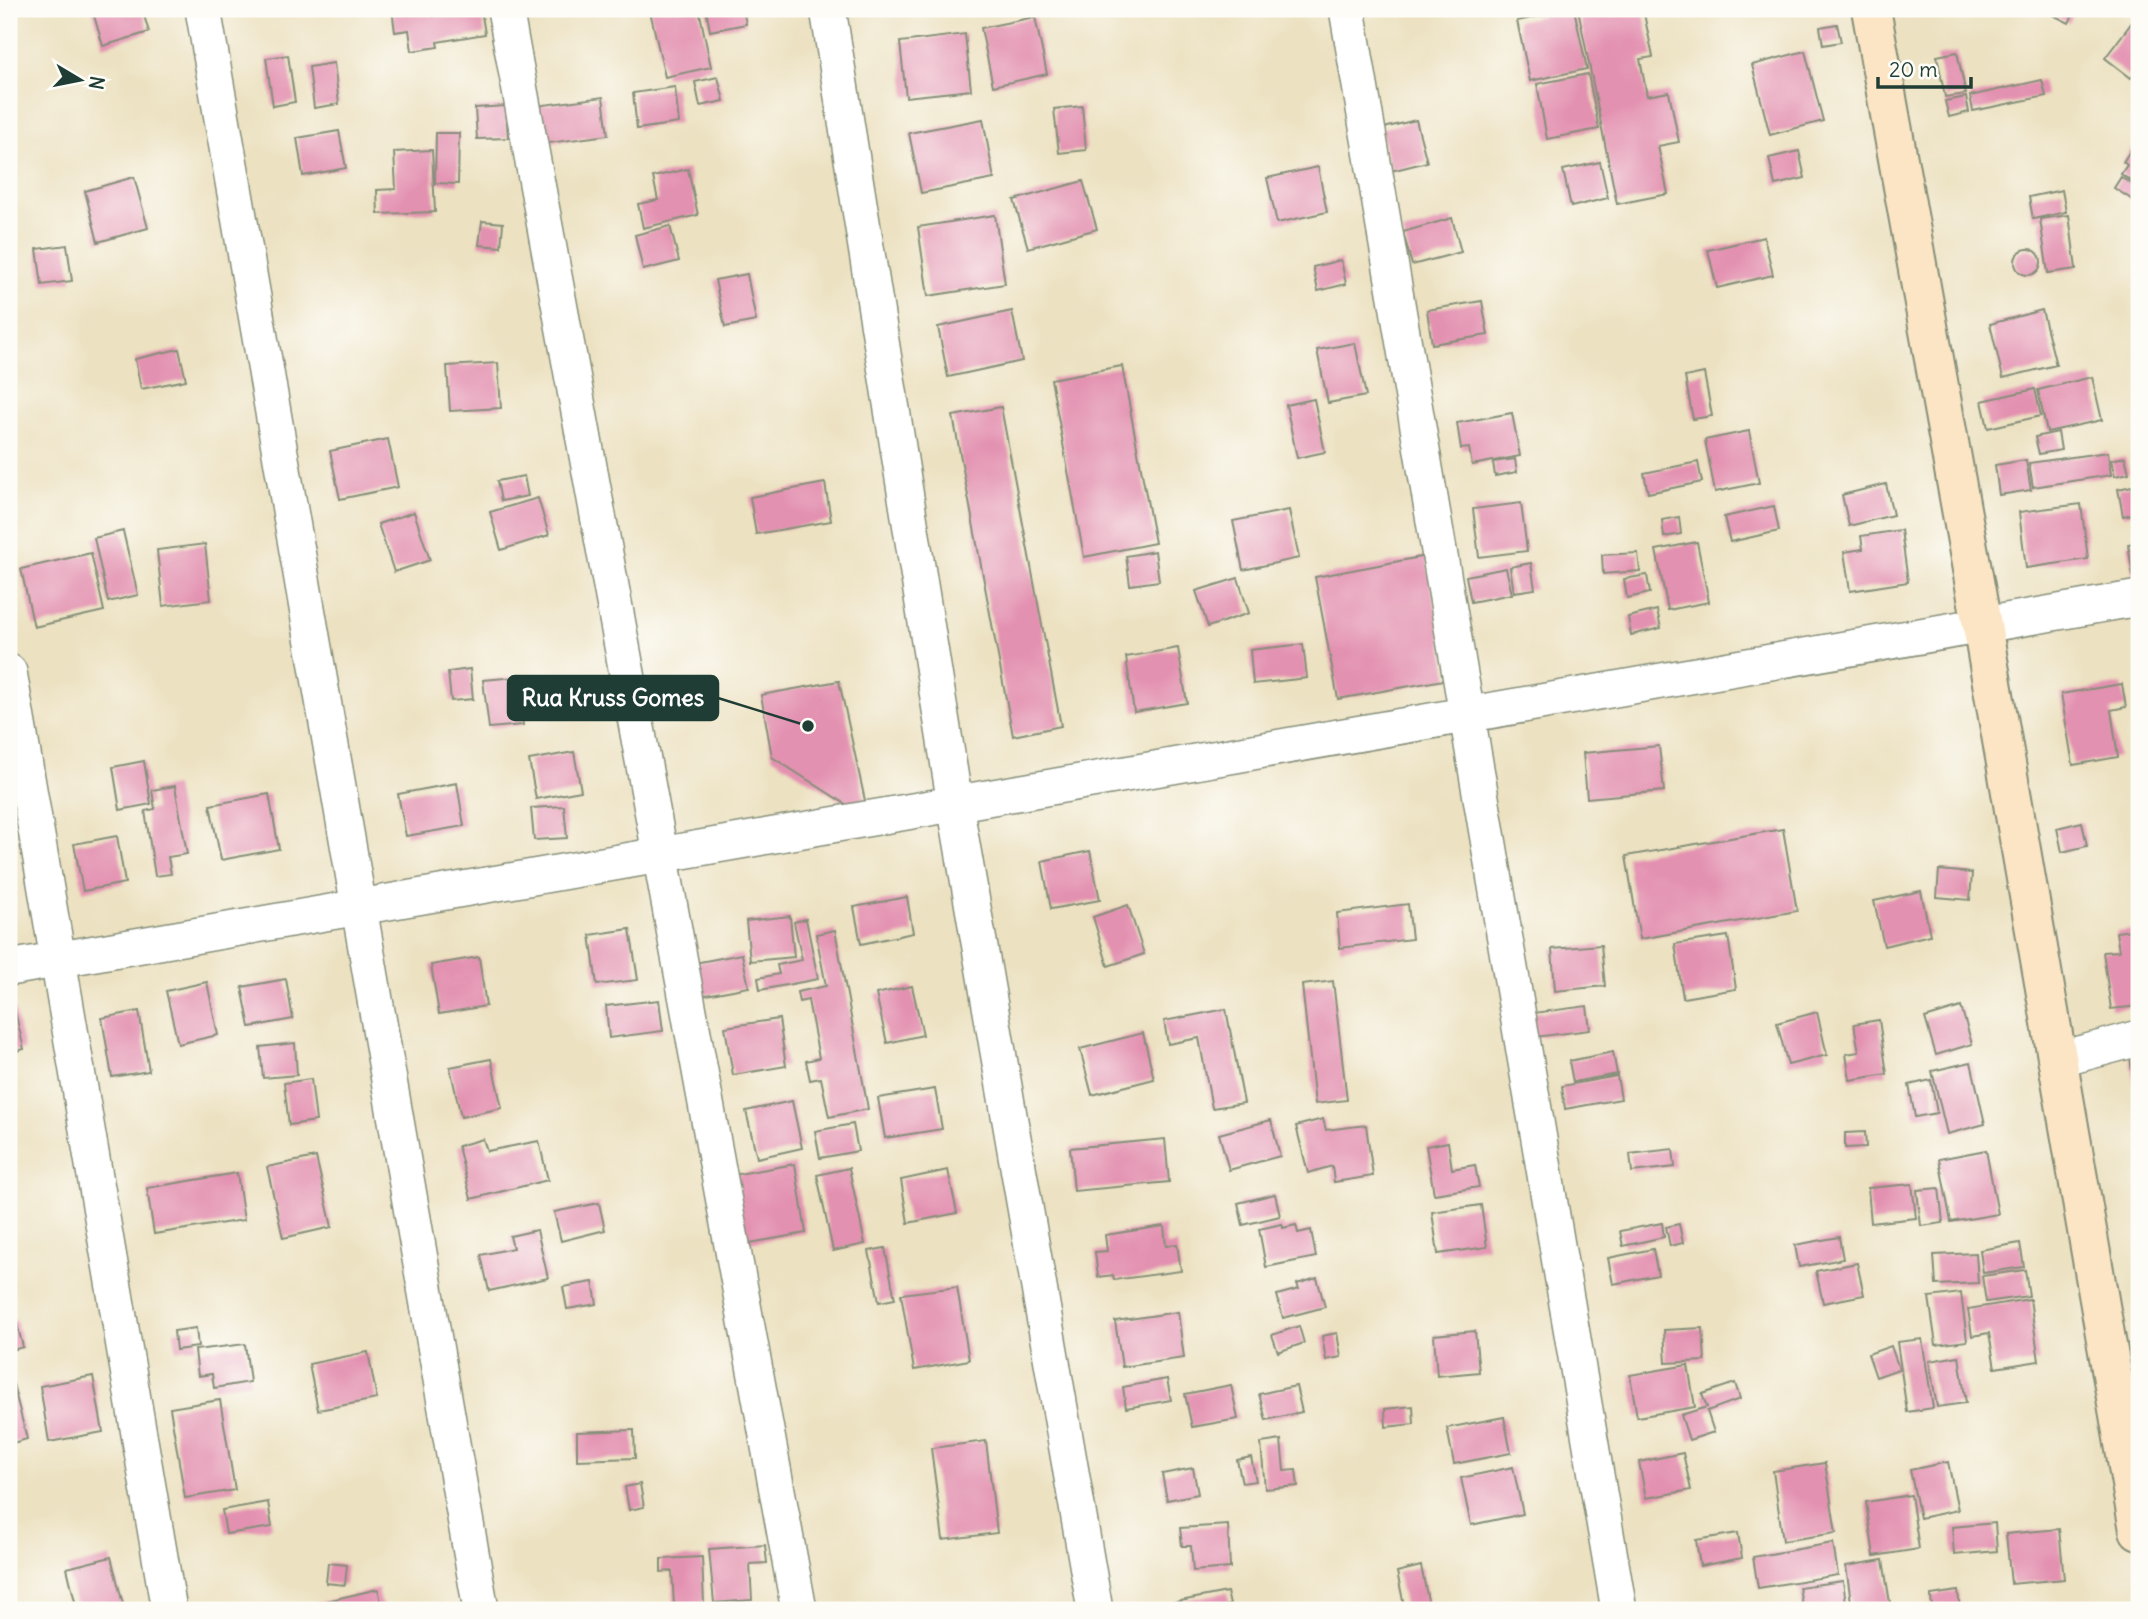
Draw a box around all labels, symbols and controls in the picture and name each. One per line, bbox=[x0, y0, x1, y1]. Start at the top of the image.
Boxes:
north arrow bbox=[46, 46, 116, 116]
scale bar bbox=[1878, 46, 1971, 90]
text: 20 m bbox=[1889, 56, 1938, 83]
text: N bbox=[84, 74, 110, 92]
callout: Rua Kruss Gomes bbox=[508, 676, 718, 720]
text: Rua Kruss Gomes bbox=[522, 683, 704, 712]

